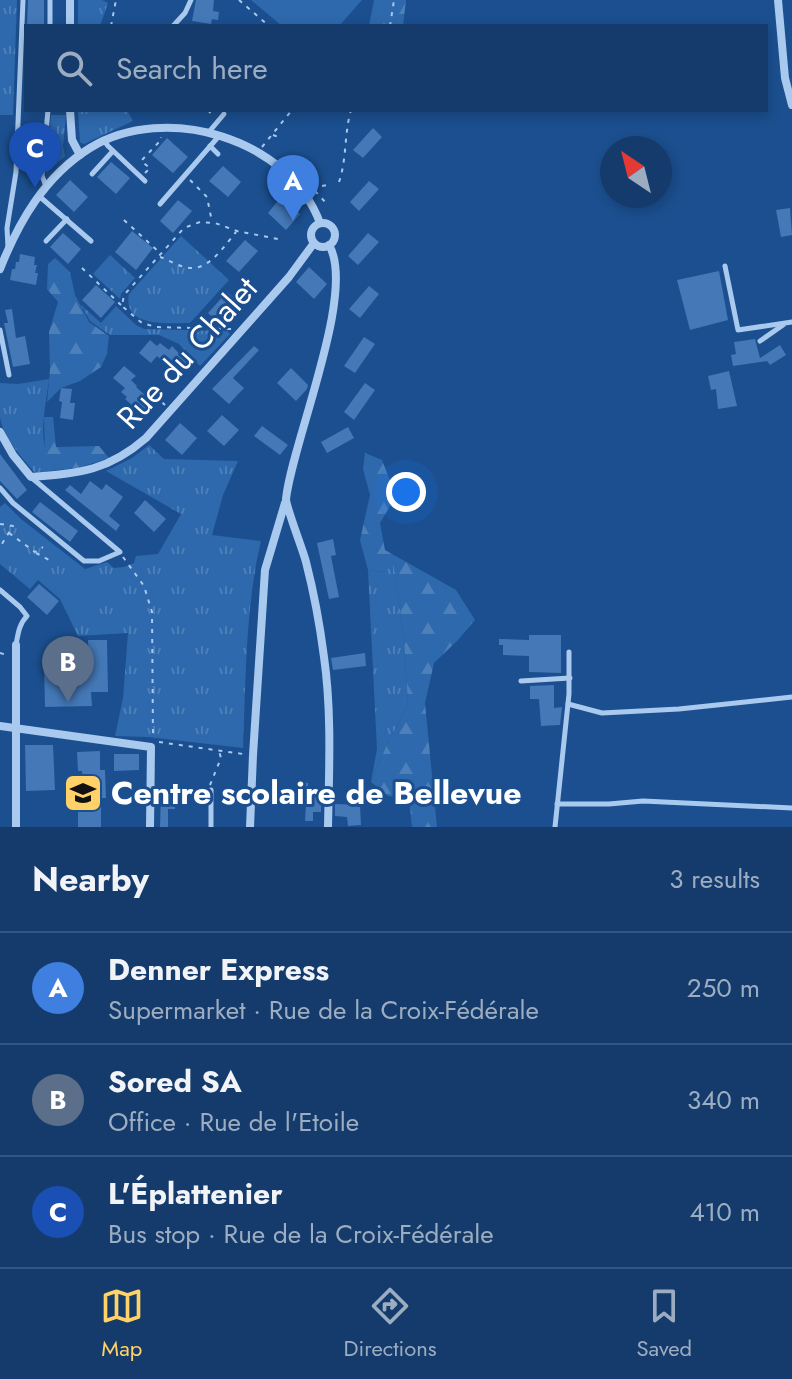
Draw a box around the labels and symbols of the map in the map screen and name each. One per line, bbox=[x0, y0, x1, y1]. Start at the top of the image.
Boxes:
pin: C bbox=[9, 122, 61, 188]
north arrow bbox=[600, 136, 672, 208]
pin: A bbox=[267, 155, 319, 221]
street label: Rue du Chalet bbox=[106, 266, 268, 439]
your location bbox=[386, 472, 426, 512]
pin: B bbox=[42, 636, 94, 702]
place label: Centre scolaire de Bellevue bbox=[111, 770, 522, 816]
school or university icon: Centre scolaire de Bellevue bbox=[62, 772, 104, 814]

